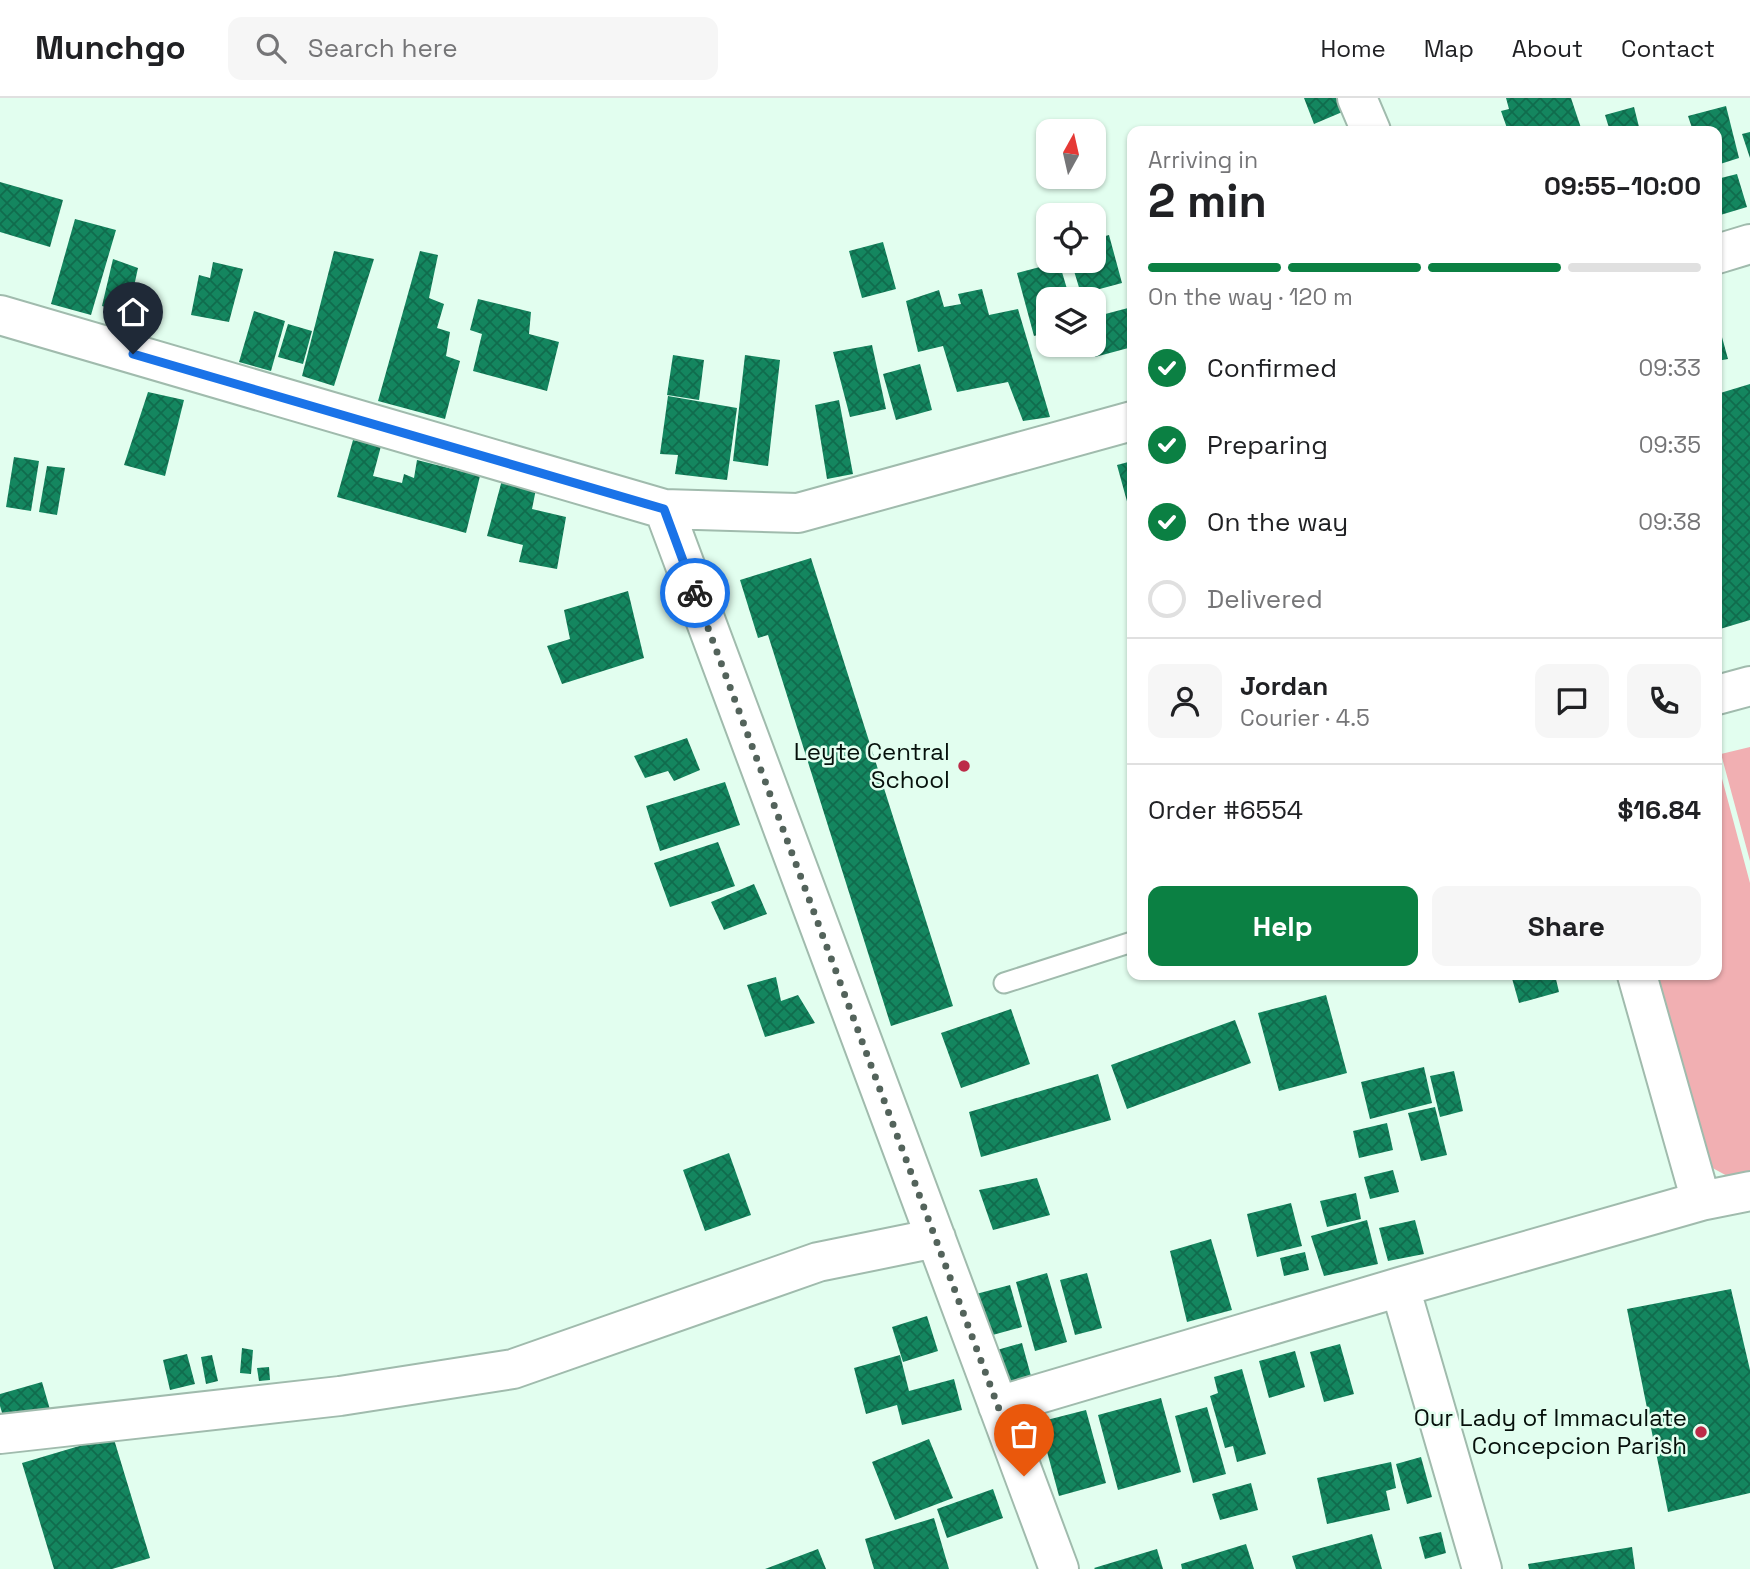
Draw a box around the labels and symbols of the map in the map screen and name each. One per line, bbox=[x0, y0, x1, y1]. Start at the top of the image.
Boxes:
north arrow bbox=[1036, 119, 1106, 189]
pin bbox=[103, 282, 163, 354]
courier bbox=[660, 558, 730, 628]
place label: Leyte Central School bbox=[794, 736, 950, 795]
marker: Leyte Central School bbox=[956, 758, 972, 774]
place label: Our Lady of Immaculate Concepcion Parish bbox=[1414, 1402, 1687, 1461]
pin bbox=[994, 1404, 1054, 1476]
marker: Our Lady of Immaculate Concepcion Parish bbox=[1693, 1424, 1709, 1440]

